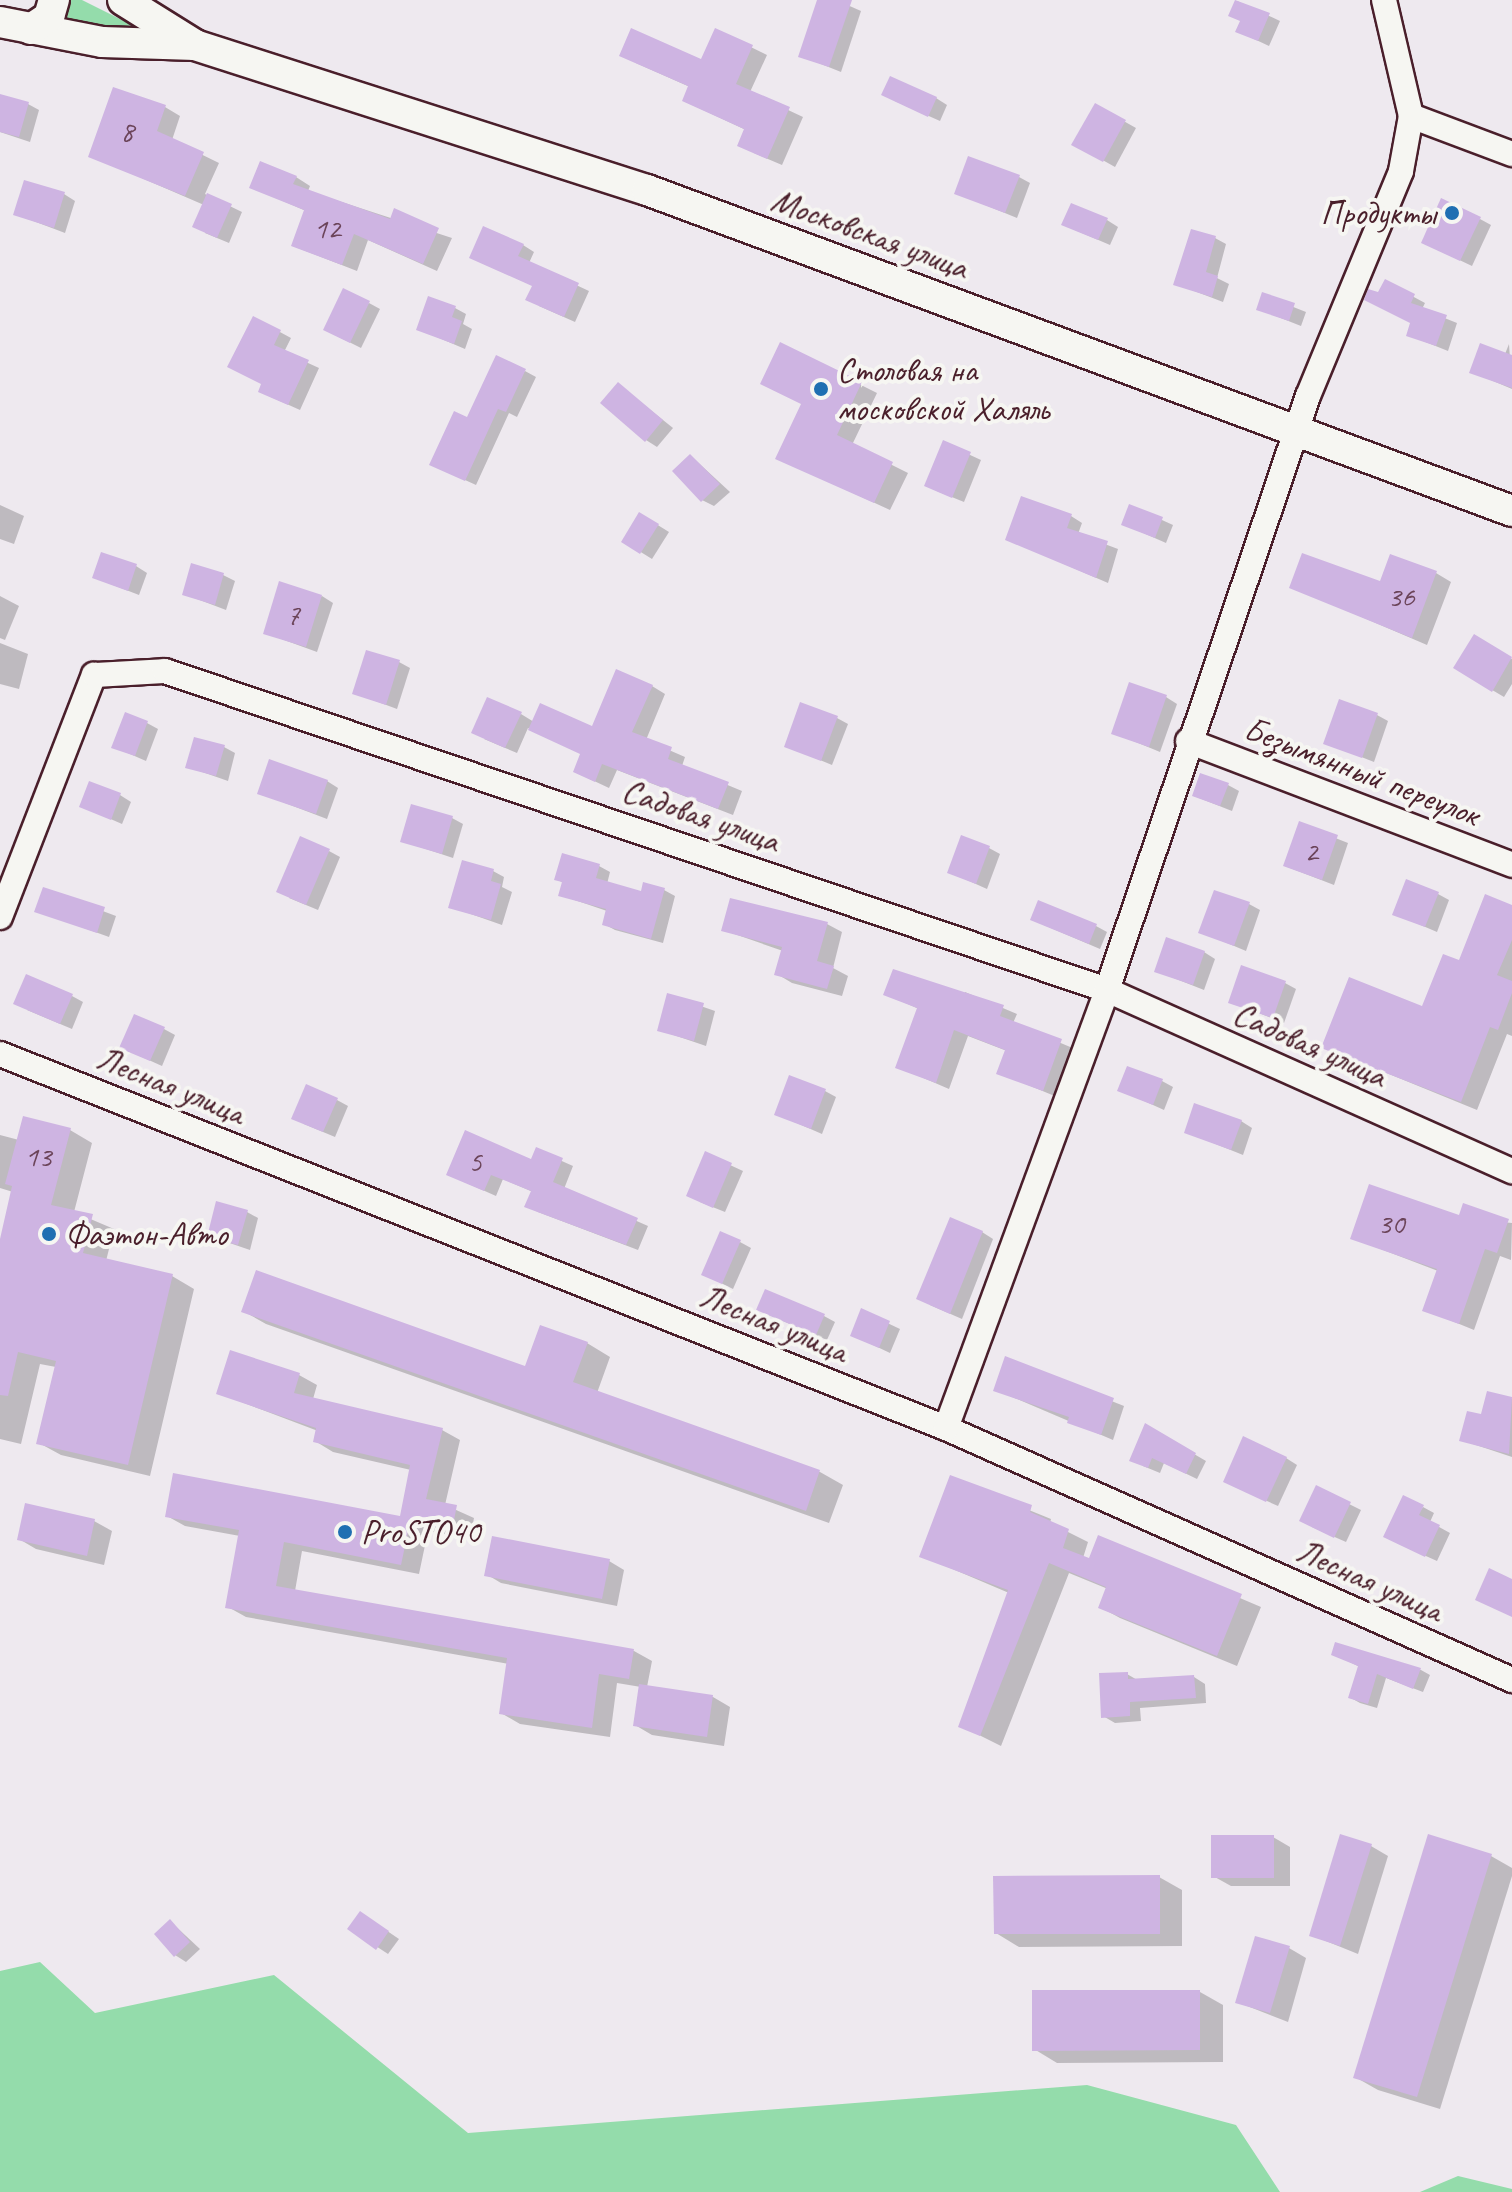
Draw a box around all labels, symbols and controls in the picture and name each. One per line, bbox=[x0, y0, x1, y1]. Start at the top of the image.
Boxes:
house number: 8 bbox=[120, 113, 134, 149]
street label: Московская улица bbox=[765, 178, 975, 288]
place label: Продукты bbox=[1321, 193, 1436, 233]
marker: Продукты bbox=[1443, 204, 1461, 222]
house number: 12 bbox=[314, 210, 340, 246]
place label: Столовая на московской Халяль bbox=[837, 349, 1049, 428]
marker: Столовая на московской Халяль bbox=[812, 380, 830, 398]
house number: 36 bbox=[1388, 578, 1414, 614]
house number: 7 bbox=[286, 596, 300, 632]
street label: Безымянный переулок bbox=[1239, 708, 1485, 834]
street label: Садовая улица bbox=[616, 769, 786, 861]
house number: 2 bbox=[1304, 833, 1318, 869]
street label: Садовая улица bbox=[1226, 992, 1394, 1096]
street label: Лесная улица bbox=[91, 1037, 251, 1133]
house number: 13 bbox=[25, 1138, 51, 1174]
house number: 5 bbox=[468, 1143, 482, 1179]
house number: 30 bbox=[1378, 1205, 1404, 1241]
place label: Фаэтон-Авто bbox=[65, 1214, 227, 1254]
marker: Фаэтон-Авто bbox=[40, 1225, 58, 1243]
street label: Лесная улица bbox=[694, 1275, 854, 1371]
place label: ProSTO40 bbox=[361, 1512, 480, 1552]
marker: ProSTO40 bbox=[336, 1523, 354, 1541]
street label: Лесная улица bbox=[1291, 1530, 1449, 1630]

